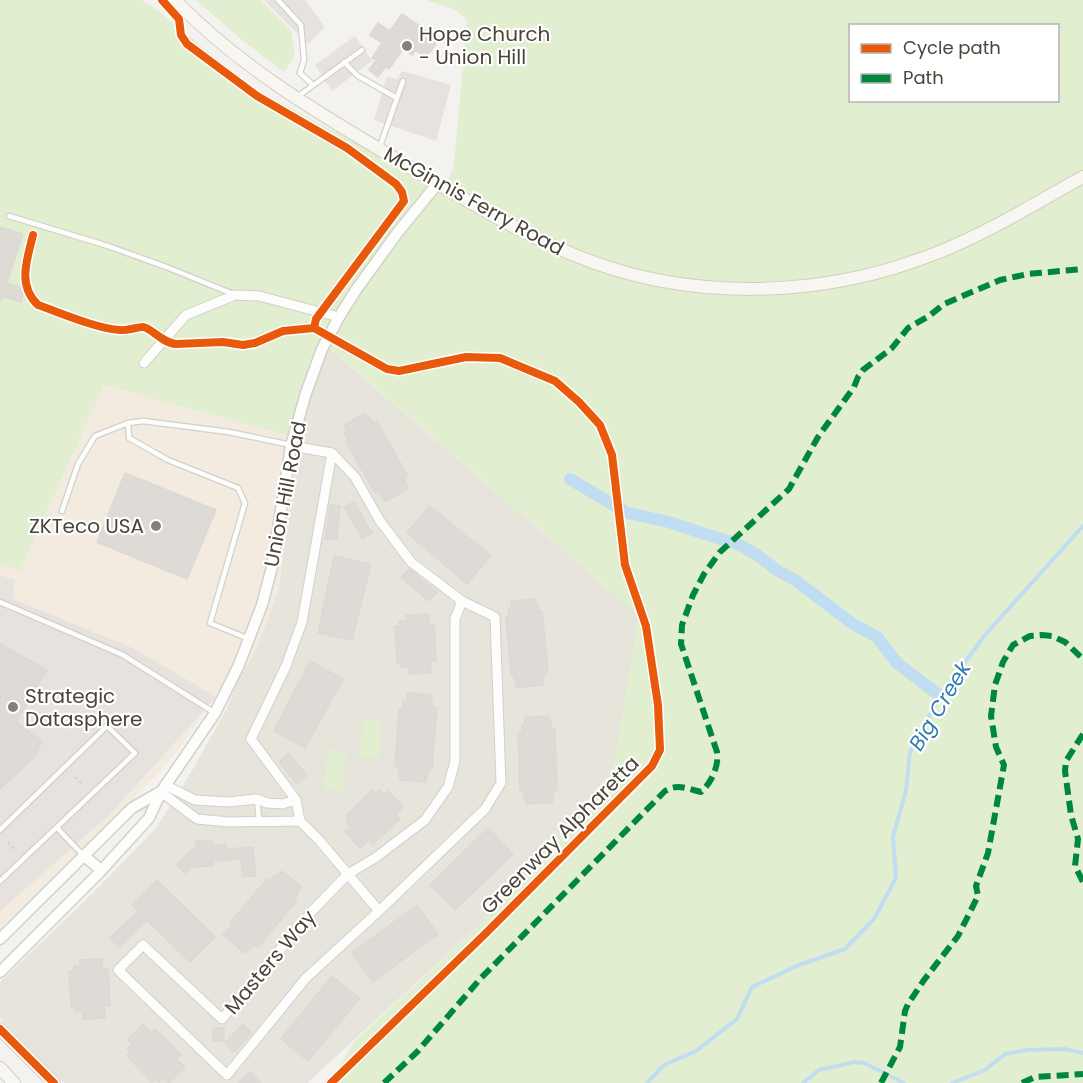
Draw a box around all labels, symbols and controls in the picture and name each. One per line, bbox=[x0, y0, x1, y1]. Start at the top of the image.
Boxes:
place label: Hope Church - Union Hill bbox=[419, 20, 550, 71]
legend bbox=[849, 24, 1059, 102]
text: Cycle path bbox=[903, 35, 1001, 60]
marker: Hope Church - Union Hill bbox=[400, 39, 414, 53]
text: Path bbox=[903, 65, 944, 90]
street label: McGinnis Ferry Road bbox=[379, 140, 569, 262]
street label: Union Hill Road bbox=[257, 419, 313, 569]
place label: ZKTeco USA bbox=[29, 512, 144, 540]
marker: ZKTeco USA bbox=[149, 519, 163, 533]
water label: Big Creek bbox=[902, 655, 978, 756]
place label: Strategic Datasphere bbox=[25, 682, 142, 733]
marker: Strategic Datasphere bbox=[6, 700, 20, 714]
street label: Greenway Alpharetta bbox=[475, 750, 645, 920]
street label: Masters Way bbox=[218, 904, 322, 1020]

